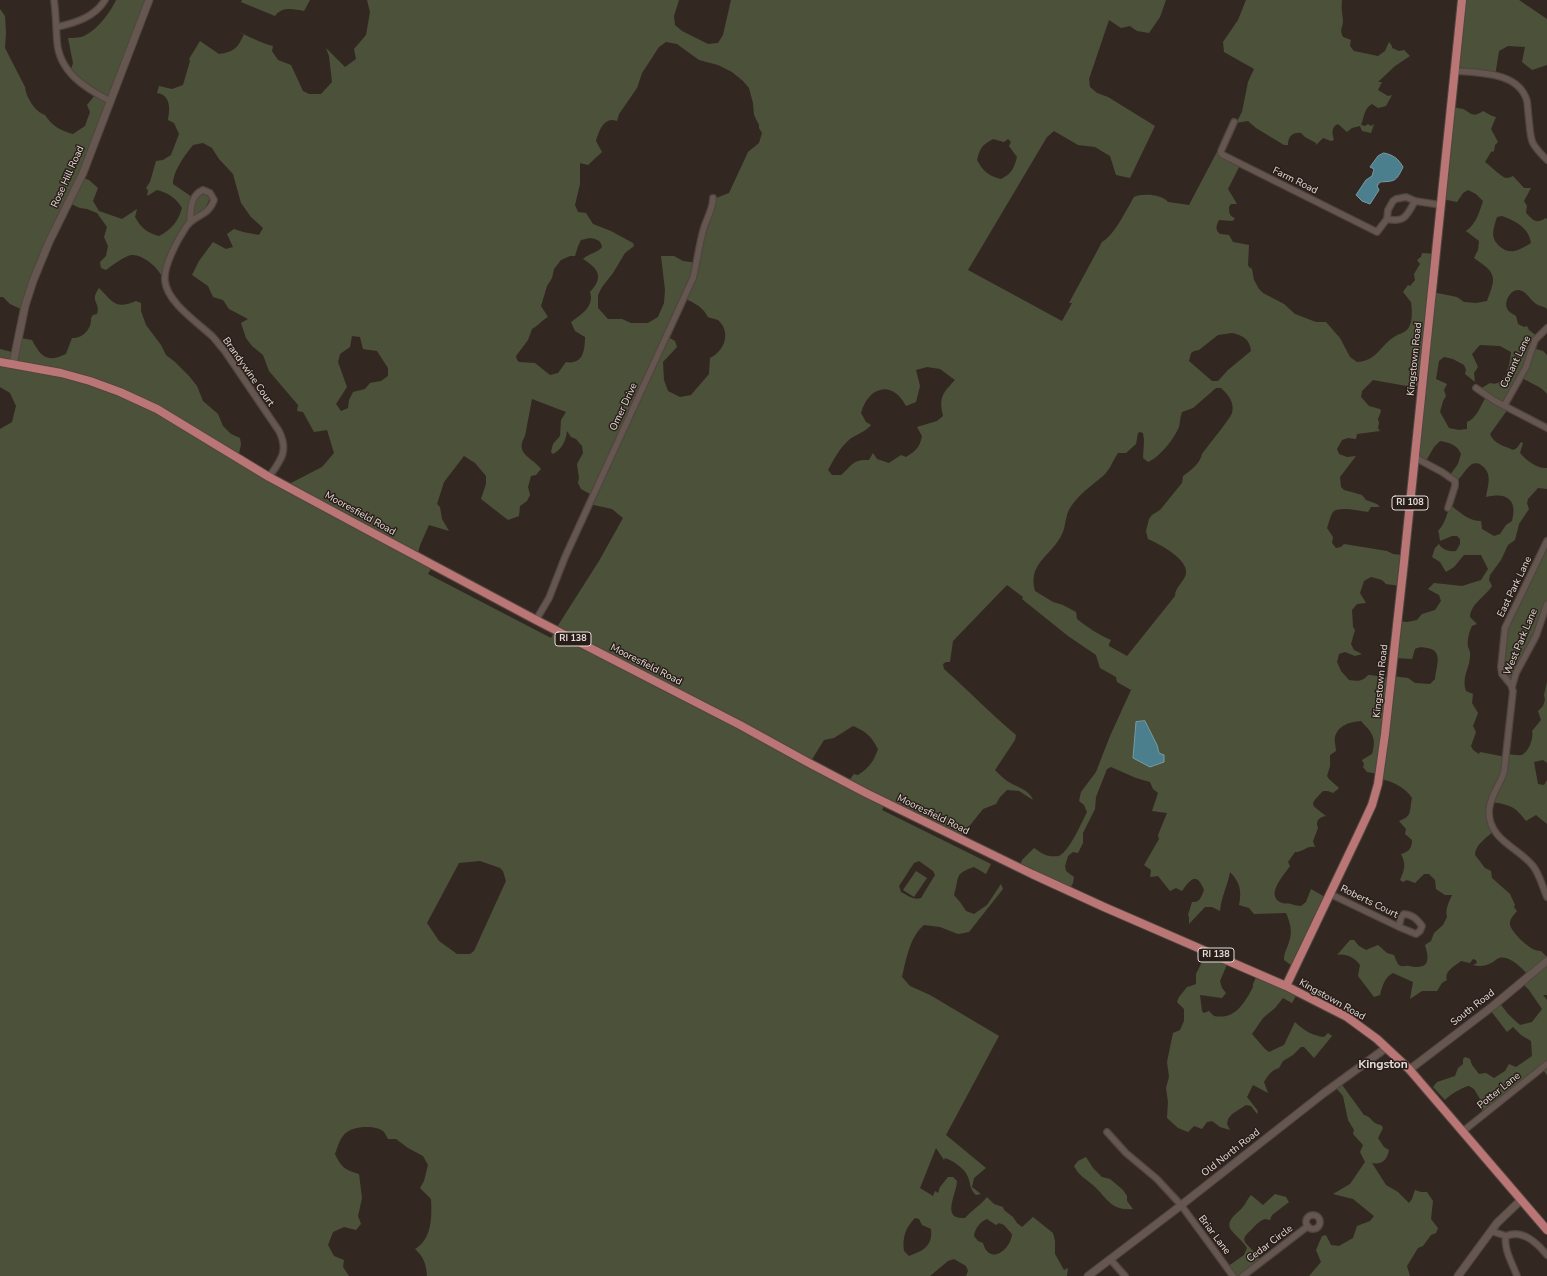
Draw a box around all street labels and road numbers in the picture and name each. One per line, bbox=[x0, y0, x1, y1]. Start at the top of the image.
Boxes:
street label: Rose Hill Road bbox=[49, 144, 87, 210]
street label: Farm Road bbox=[1271, 165, 1319, 197]
street label: Kingstown Road bbox=[1405, 322, 1425, 396]
street label: Conant Lane bbox=[1498, 334, 1534, 390]
street label: Brandywine Court bbox=[220, 335, 276, 409]
street label: Omer Drive bbox=[608, 381, 640, 433]
street label: Mooresfield Road bbox=[323, 490, 397, 538]
road number: RI 108 bbox=[1392, 496, 1428, 510]
street label: East Park Lane bbox=[1495, 555, 1535, 619]
street label: West Park Lane bbox=[1502, 607, 1540, 677]
road number: RI 138 bbox=[555, 632, 591, 646]
street label: Mooresfield Road bbox=[608, 642, 684, 688]
street label: Kingstown Road bbox=[1371, 644, 1391, 718]
street label: Mooresfield Road bbox=[895, 792, 971, 838]
street label: Roberts Court bbox=[1338, 883, 1400, 921]
road number: RI 138 bbox=[1198, 948, 1234, 962]
street label: Kingstown Road bbox=[1297, 977, 1367, 1023]
street label: South Road bbox=[1449, 987, 1497, 1029]
street label: Potter Lane bbox=[1475, 1070, 1523, 1112]
street label: Old North Road bbox=[1199, 1126, 1263, 1180]
street label: Briar Lane bbox=[1195, 1213, 1233, 1257]
street label: Cedar Circle bbox=[1245, 1223, 1295, 1265]

